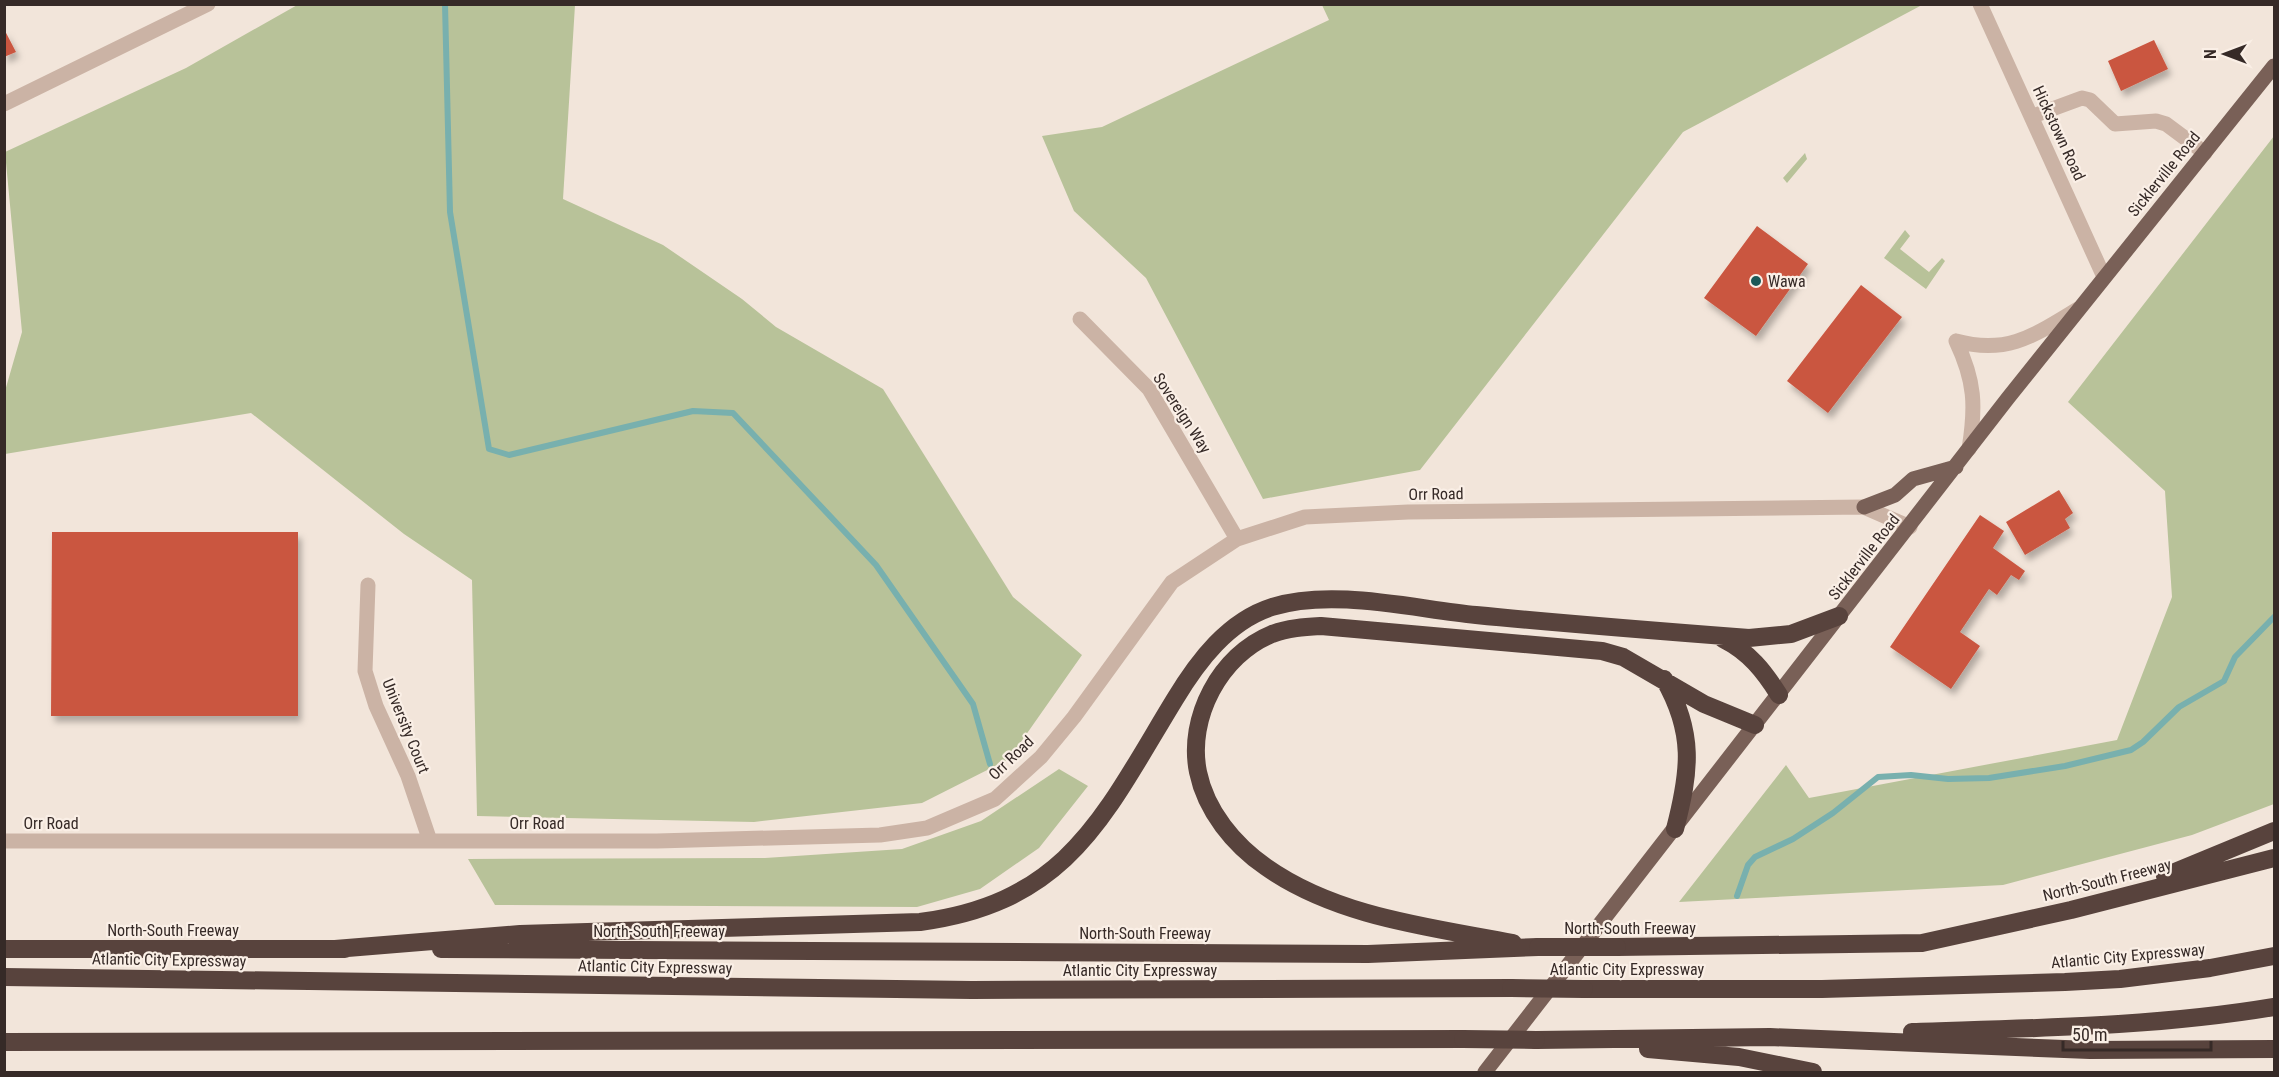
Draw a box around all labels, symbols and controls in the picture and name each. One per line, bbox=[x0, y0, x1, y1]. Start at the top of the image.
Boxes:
north arrow bbox=[2195, 24, 2255, 84]
text: N bbox=[2201, 49, 2220, 59]
street label: Hickstown Road bbox=[2029, 83, 2089, 183]
street label: Sicklerville Road bbox=[2124, 128, 2204, 220]
place label: Wawa bbox=[1768, 272, 1806, 291]
marker: Wawa bbox=[1749, 274, 1763, 288]
street label: Sovereign Way bbox=[1149, 369, 1215, 457]
street label: Orr Road bbox=[1408, 484, 1464, 504]
street label: Sicklerville Road bbox=[1825, 510, 1903, 604]
street label: University Court bbox=[378, 676, 434, 776]
street label: Orr Road bbox=[985, 732, 1037, 784]
street label: Orr Road bbox=[23, 814, 79, 833]
street label: Orr Road bbox=[509, 814, 565, 833]
street label: North-South Freeway bbox=[2041, 855, 2173, 905]
street label: North-South Freeway bbox=[1564, 919, 1696, 938]
street label: North-South Freeway bbox=[107, 921, 239, 940]
street label: North-South Freeway bbox=[593, 922, 725, 941]
street label: North-South Freeway bbox=[1079, 924, 1211, 943]
street label: Atlantic City Expressway bbox=[2050, 940, 2206, 972]
street label: Atlantic City Expressway bbox=[92, 949, 247, 971]
street label: Atlantic City Expressway bbox=[578, 956, 733, 978]
street label: Atlantic City Expressway bbox=[1550, 960, 1705, 979]
street label: Atlantic City Expressway bbox=[1063, 961, 1218, 980]
scale bar bbox=[2063, 1014, 2212, 1052]
text: 50 m bbox=[2072, 1024, 2107, 1045]

